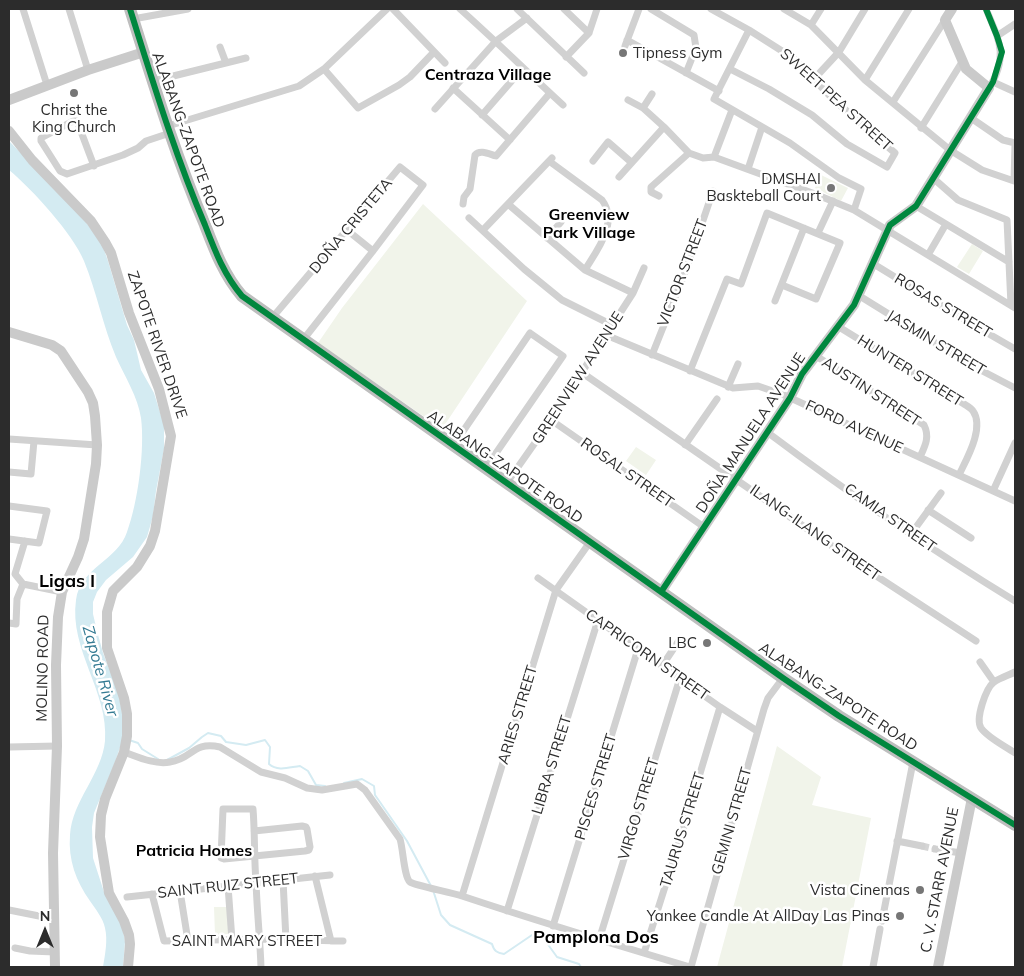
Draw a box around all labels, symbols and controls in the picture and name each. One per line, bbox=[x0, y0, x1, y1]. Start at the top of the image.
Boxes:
place label: Tipness Gym bbox=[633, 44, 722, 62]
street label: SWEET PEA STREET bbox=[776, 45, 896, 155]
marker: Tipness Gym bbox=[617, 47, 629, 59]
street label: ALABANG-ZAPOTE ROAD bbox=[148, 50, 228, 230]
district label: Centraza Village bbox=[425, 65, 551, 85]
marker: Christ the King Church bbox=[68, 87, 80, 99]
place label: Christ the King Church bbox=[32, 101, 116, 136]
place label: DMSHAI Baskteball Court bbox=[706, 170, 821, 205]
street label: DOÑA CRISTETA bbox=[306, 175, 396, 277]
marker: DMSHAI Baskteball Court bbox=[825, 182, 837, 194]
district label: Greenview Park Village bbox=[543, 205, 635, 243]
street label: VICTOR STREET bbox=[654, 217, 712, 329]
street label: ZAPOTE RIVER DRIVE bbox=[123, 269, 191, 421]
street label: ROSAS STREET bbox=[891, 270, 995, 342]
street label: JASMIN STREET bbox=[883, 306, 989, 380]
street label: GREENVIEW AVENUE bbox=[528, 308, 628, 448]
street label: HUNTER STREET bbox=[854, 331, 966, 411]
street label: DOÑA MANUELA AVENUE bbox=[693, 350, 809, 516]
street label: AUSTIN STREET bbox=[818, 353, 924, 431]
street label: FORD AVENUE bbox=[802, 397, 906, 457]
street label: ALABANG-ZAPOTE ROAD bbox=[424, 406, 586, 528]
street label: ROSAL STREET bbox=[577, 434, 677, 512]
street label: CAMIA STREET bbox=[841, 480, 939, 556]
street label: ILANG-ILANG STREET bbox=[746, 481, 884, 585]
district label: Ligas I bbox=[39, 571, 95, 593]
street label: CAPRICORN STREET bbox=[582, 605, 712, 705]
street label: MOLINO ROAD bbox=[33, 614, 53, 722]
water label: Zapote River bbox=[78, 623, 122, 719]
place label: LBC bbox=[668, 634, 697, 652]
marker: LBC bbox=[701, 637, 713, 649]
street label: ALABANG-ZAPOTE ROAD bbox=[755, 639, 921, 755]
street label: ARIES STREET bbox=[494, 663, 542, 767]
street label: LIBRA STREET bbox=[528, 713, 576, 817]
street label: PISCES STREET bbox=[571, 732, 621, 842]
street label: VIRGO STREET bbox=[615, 756, 663, 862]
street label: GEMINI STREET bbox=[708, 765, 756, 877]
street label: TAURUS STREET bbox=[657, 770, 709, 890]
street label: C. V. STARR AVENUE bbox=[917, 806, 963, 954]
district label: Patricia Homes bbox=[136, 841, 252, 861]
street label: SAINT RUIZ STREET bbox=[157, 870, 299, 902]
place label: Vista Cinemas bbox=[810, 881, 910, 899]
marker: Vista Cinemas bbox=[914, 884, 926, 896]
north arrow bbox=[20, 906, 70, 956]
text: N bbox=[40, 907, 50, 925]
place label: Yankee Candle At AllDay Las Pinas bbox=[647, 907, 890, 925]
marker: Yankee Candle At AllDay Las Pinas bbox=[894, 910, 906, 922]
district label: Pamplona Dos bbox=[533, 927, 659, 949]
street label: SAINT MARY STREET bbox=[172, 932, 322, 950]

